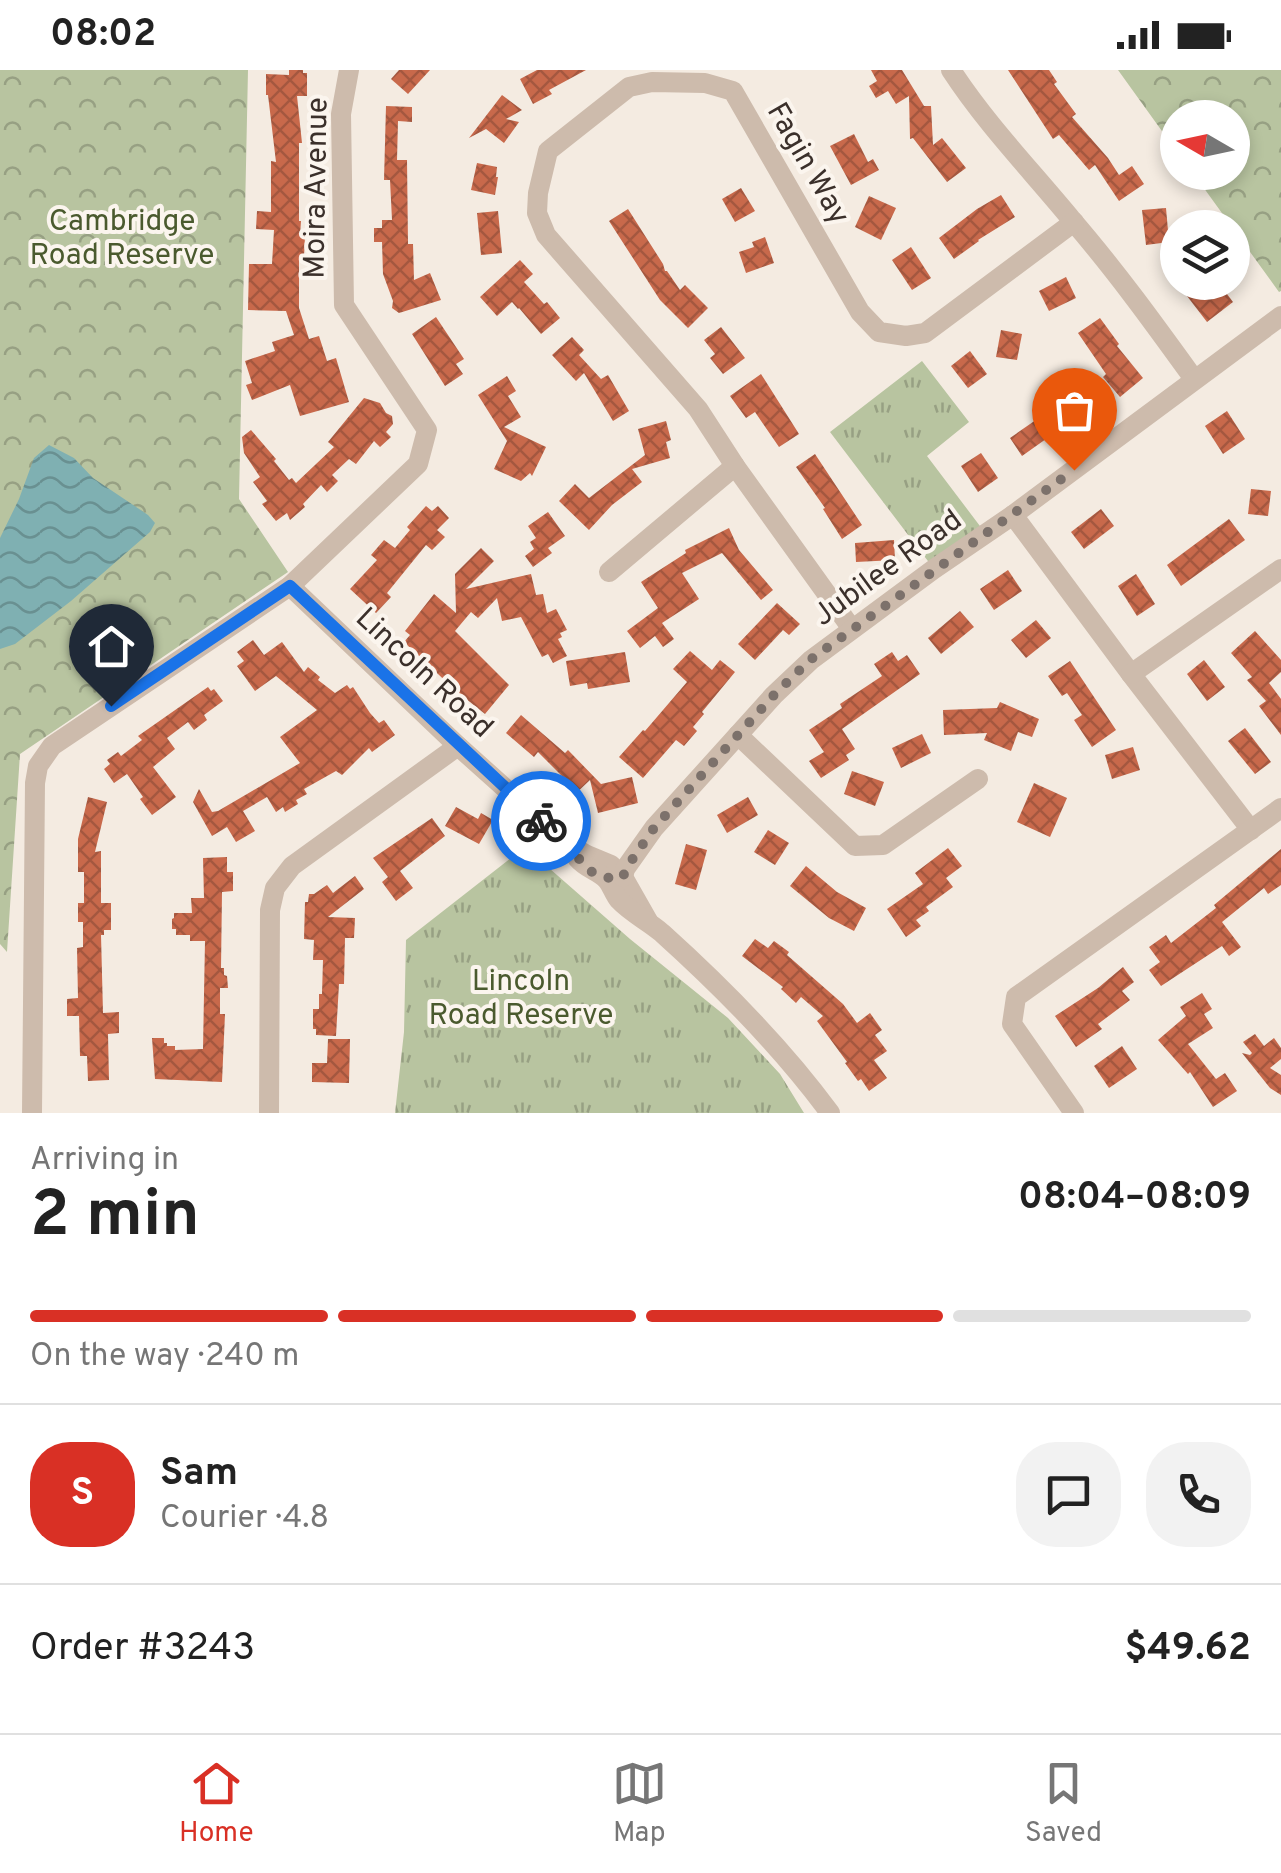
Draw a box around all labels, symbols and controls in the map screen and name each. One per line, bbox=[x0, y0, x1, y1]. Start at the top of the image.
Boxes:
text: 08:02 bbox=[50, 11, 156, 60]
street label: Moira Avenue bbox=[297, 97, 338, 279]
street label: Fagin Way bbox=[757, 97, 857, 232]
north arrow bbox=[1160, 100, 1250, 190]
map controls bbox=[1160, 100, 1250, 300]
park label: Cambridge Road Reserve bbox=[29, 204, 215, 275]
button: layers bbox=[1160, 210, 1250, 300]
pin bbox=[1032, 368, 1117, 471]
icon: bag bbox=[1047, 383, 1102, 438]
street label: Jubilee Road bbox=[807, 503, 970, 635]
street label: Lincoln Road bbox=[347, 601, 500, 747]
pin bbox=[69, 604, 154, 707]
icon: home bbox=[84, 619, 139, 674]
courier bbox=[491, 771, 591, 871]
icon: bike bbox=[514, 794, 569, 849]
park label: Lincoln Road Reserve bbox=[428, 964, 614, 1035]
text: Arriving in bbox=[30, 1141, 179, 1181]
text: 08:04–08:09 bbox=[1018, 1174, 1251, 1223]
text: 2 min bbox=[30, 1177, 200, 1259]
text: On the way · 240 m bbox=[30, 1337, 299, 1377]
button: chat bbox=[1016, 1442, 1121, 1547]
button: phone bbox=[1146, 1442, 1251, 1547]
text: Sam bbox=[160, 1450, 238, 1499]
text: S bbox=[71, 1470, 94, 1519]
text: Courier · 4.8 bbox=[160, 1499, 329, 1539]
text: Order #3243 bbox=[30, 1625, 255, 1674]
text: $49.62 bbox=[1124, 1625, 1251, 1674]
tab: Home bbox=[179, 1756, 253, 1852]
tab: Map bbox=[612, 1756, 667, 1852]
tab: Saved bbox=[1025, 1756, 1102, 1852]

